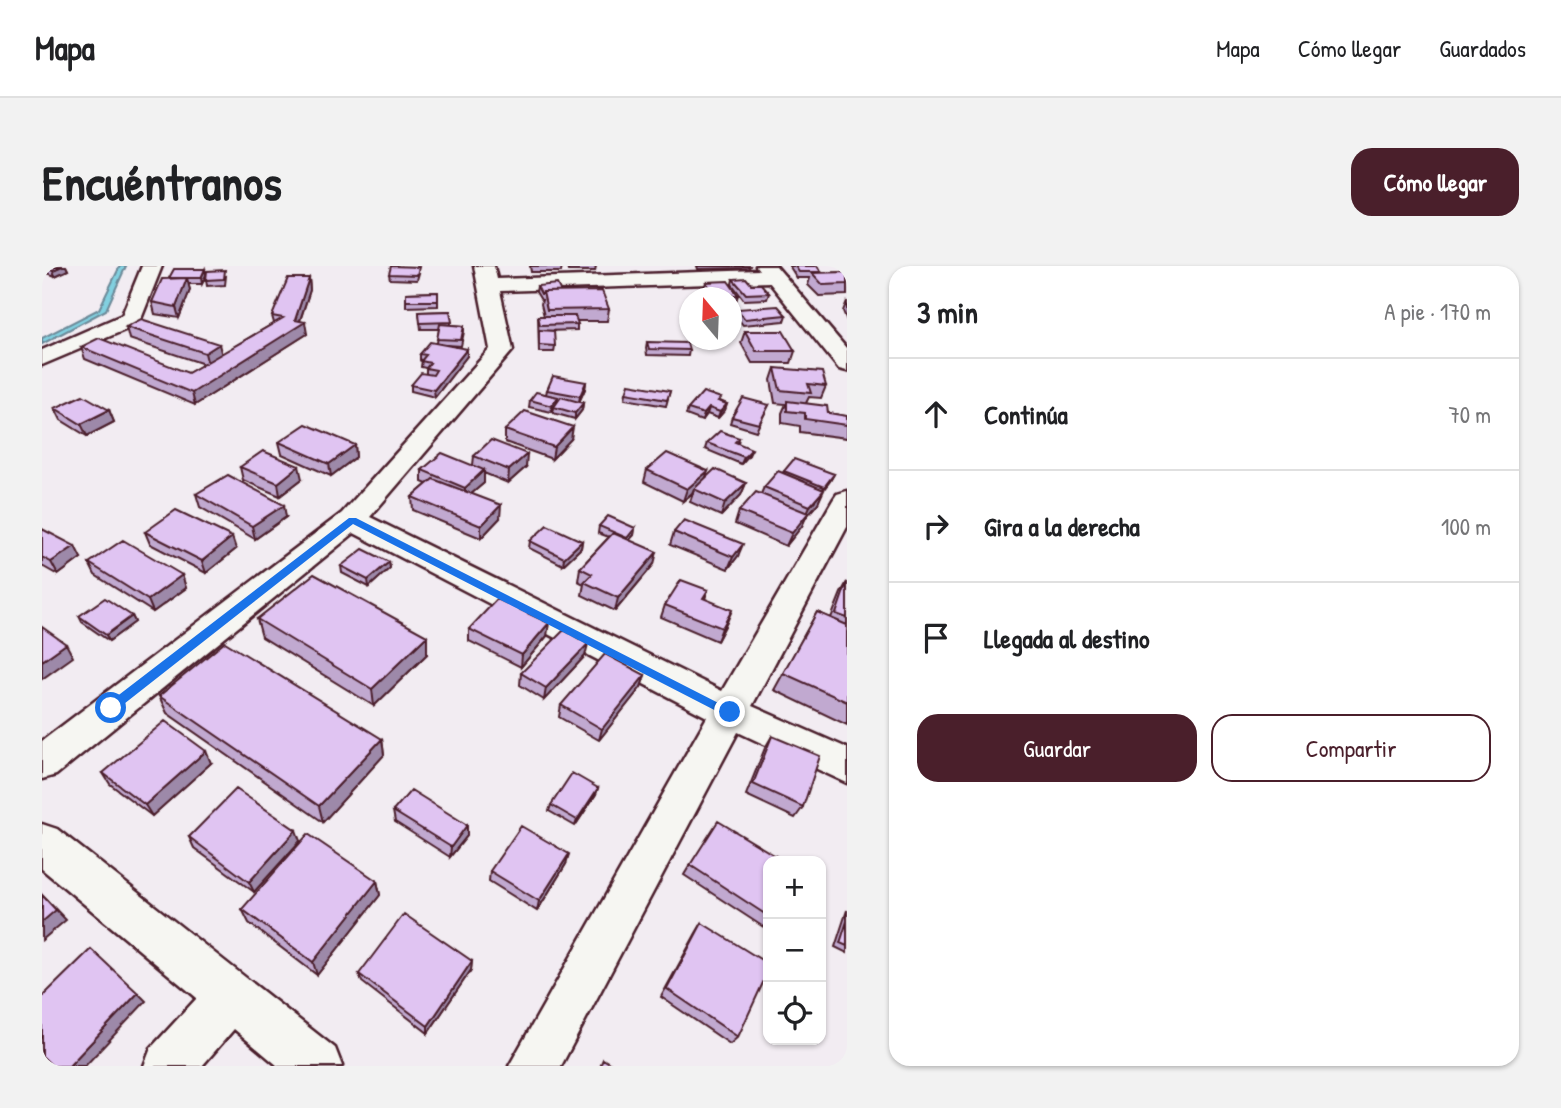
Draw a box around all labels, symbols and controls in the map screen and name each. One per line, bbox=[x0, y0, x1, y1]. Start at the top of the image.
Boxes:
text: Mapa bbox=[35, 26, 95, 70]
text: Mapa bbox=[1216, 32, 1260, 64]
text: Cómo llegar bbox=[1298, 32, 1401, 64]
text: Guardados bbox=[1439, 32, 1526, 64]
button: Cómo llegar bbox=[1351, 148, 1519, 216]
text: Encuéntranos bbox=[42, 149, 282, 215]
north arrow bbox=[679, 287, 742, 350]
text: 3 min bbox=[917, 292, 978, 332]
text: A pie · 170 m bbox=[1384, 296, 1491, 327]
icon: ahead bbox=[917, 395, 955, 433]
text: Continúa bbox=[984, 397, 1068, 432]
text: 70 m bbox=[1448, 399, 1491, 430]
icon: right bbox=[917, 507, 955, 545]
text: Gira a la derecha bbox=[984, 509, 1140, 544]
text: 100 m bbox=[1441, 511, 1491, 542]
icon: arrive bbox=[917, 619, 955, 657]
text: Llegada al destino bbox=[984, 621, 1150, 656]
route start bbox=[95, 692, 126, 723]
route end bbox=[714, 696, 745, 727]
button: Guardar bbox=[917, 714, 1197, 782]
button: Compartir bbox=[1211, 714, 1491, 782]
map controls bbox=[763, 856, 826, 1045]
button: + bbox=[763, 856, 826, 919]
button: − bbox=[763, 919, 826, 982]
button: locate bbox=[763, 982, 826, 1045]

